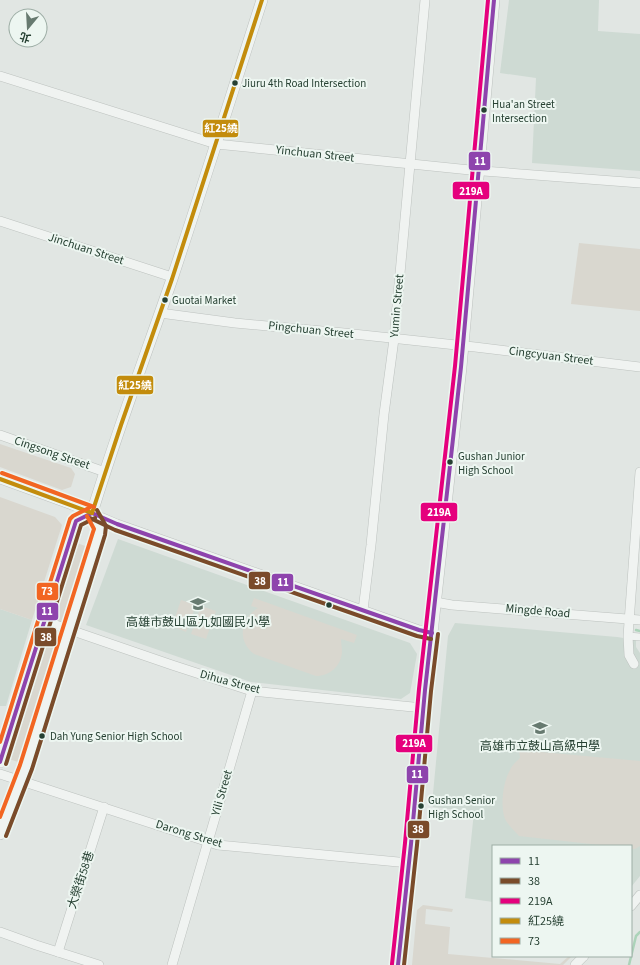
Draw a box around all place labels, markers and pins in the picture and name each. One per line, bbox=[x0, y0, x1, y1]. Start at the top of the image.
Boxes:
place label: Jiuru 4th Road Intersection bbox=[242, 76, 366, 91]
marker: Jiuru 4th Road Intersection bbox=[230, 78, 240, 88]
place label: Hua'an Street Intersection bbox=[492, 97, 555, 126]
marker: Hua'an Street Intersection bbox=[479, 105, 489, 115]
place label: Guotai Market bbox=[172, 293, 236, 308]
marker: Guotai Market bbox=[160, 295, 170, 305]
place label: Gushan Junior High School bbox=[458, 449, 525, 478]
marker: Gushan Junior High School bbox=[445, 457, 455, 467]
school or university icon: 高雄市鼓山區九如國民小學 bbox=[189, 595, 207, 613]
unlabelled marker bbox=[324, 600, 334, 610]
place label: 高雄市鼓山區九如國民小學 bbox=[126, 614, 270, 631]
school or university icon: 高雄市立鼓山高級中學 bbox=[531, 719, 549, 737]
place label: Dah Yung Senior High School bbox=[50, 729, 183, 744]
marker: Dah Yung Senior High School bbox=[37, 731, 47, 741]
place label: 高雄市立鼓山高級中學 bbox=[480, 738, 600, 755]
place label: Gushan Senior High School bbox=[428, 793, 495, 822]
marker: Gushan Senior High School bbox=[416, 801, 426, 811]

